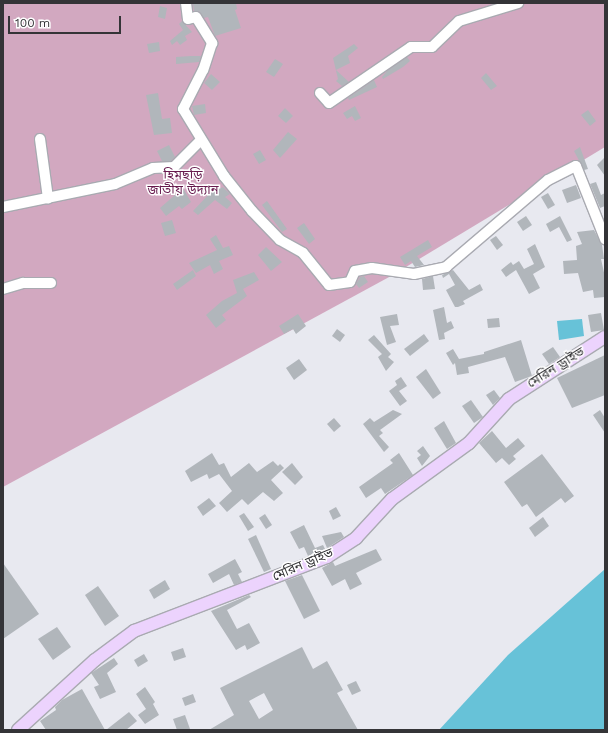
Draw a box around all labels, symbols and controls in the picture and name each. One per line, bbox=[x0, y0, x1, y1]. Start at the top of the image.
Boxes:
scale bar bbox=[10, 8, 123, 34]
text: 100 m bbox=[15, 16, 50, 30]
park label: হিমছড়ি জাতীয় উদ্যান bbox=[147, 168, 219, 199]
street label: মেরিন ড্রাইভ bbox=[524, 344, 588, 392]
street label: মেরিন ড্রাইভ bbox=[270, 545, 336, 585]

